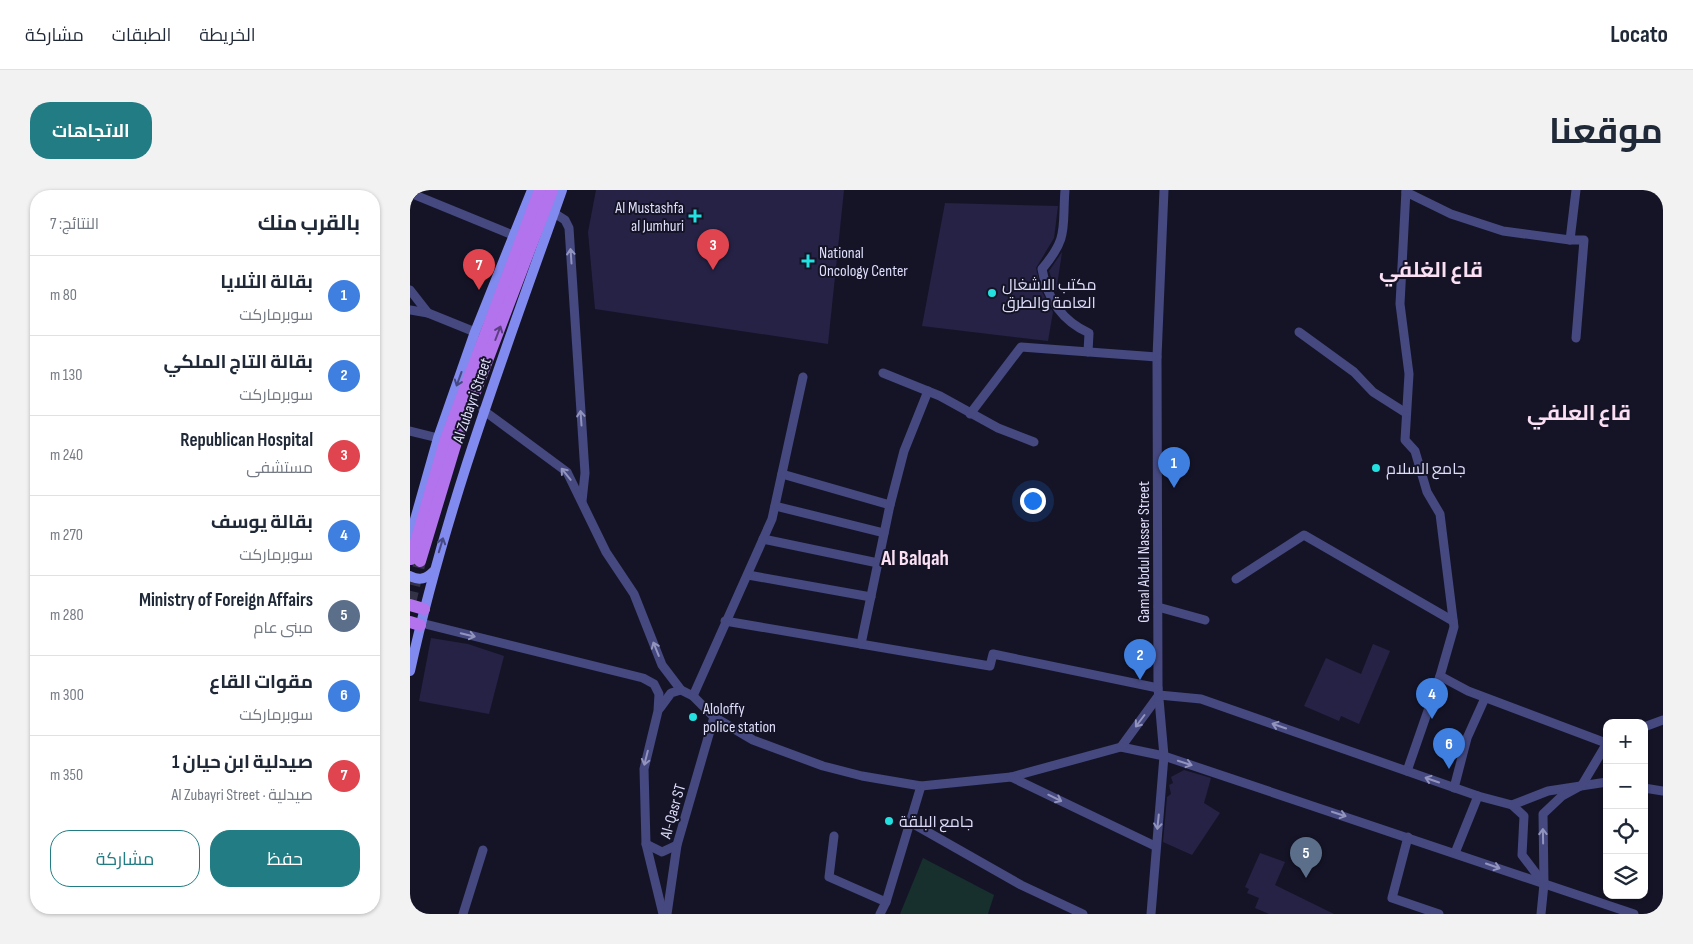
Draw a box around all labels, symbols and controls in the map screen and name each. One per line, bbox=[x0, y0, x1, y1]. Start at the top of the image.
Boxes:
text: Locato bbox=[1610, 20, 1668, 49]
text: مشاركة bbox=[25, 25, 84, 46]
text: الطبقات bbox=[112, 25, 171, 46]
text: الخريطة bbox=[199, 25, 256, 46]
button: الاتجاهات bbox=[30, 102, 152, 159]
text: موقعنا bbox=[1549, 111, 1663, 154]
place label: Al Mustashfa al Jumhuri bbox=[614, 199, 684, 236]
marker: Al Mustashfa al Jumhuri bbox=[688, 209, 702, 223]
text: بالقرب منك bbox=[258, 211, 360, 236]
text: النتائج: 7 bbox=[50, 215, 99, 234]
pin: 3 bbox=[697, 229, 729, 270]
place label: National Oncology Center bbox=[819, 244, 908, 281]
one-way arrow bbox=[566, 248, 575, 264]
pin: 7 bbox=[463, 249, 495, 290]
marker: National Oncology Center bbox=[801, 254, 815, 268]
district label: قاع الغلفي bbox=[1379, 258, 1483, 287]
text: بقالة الثلايا bbox=[220, 271, 313, 294]
place label: مكتب الاشغال العامة والطرق bbox=[1002, 276, 1097, 313]
text: 80 m bbox=[50, 286, 77, 305]
text: 1 bbox=[341, 286, 347, 305]
marker: مكتب الاشغال العامة والطرق bbox=[986, 287, 998, 299]
text: سوبرماركت bbox=[239, 306, 313, 325]
one-way arrow bbox=[494, 326, 503, 341]
text: بقالة التاج الملكي bbox=[164, 351, 313, 374]
street label: Al Zubayri Street bbox=[449, 355, 496, 446]
text: 130 m bbox=[50, 366, 82, 385]
text: 2 bbox=[341, 366, 348, 385]
one-way arrow bbox=[454, 371, 463, 386]
text: سوبرماركت bbox=[239, 386, 313, 405]
district label: قاع العلفي bbox=[1527, 401, 1631, 430]
one-way arrow bbox=[577, 410, 586, 426]
text: Republican Hospital bbox=[180, 429, 313, 452]
text: 240 m bbox=[50, 446, 83, 465]
text: 3 bbox=[340, 446, 348, 465]
pin: 1 bbox=[1158, 447, 1190, 488]
text: مستشفى bbox=[246, 459, 313, 478]
place label: جامع السلام bbox=[1386, 460, 1466, 480]
marker: جامع السلام bbox=[1370, 462, 1382, 474]
one-way arrow bbox=[561, 467, 571, 481]
street label: Gamal Abdul Nasser Street bbox=[1135, 481, 1154, 623]
your location bbox=[1020, 488, 1046, 514]
text: بقالة يوسف bbox=[211, 511, 313, 534]
text: 270 m bbox=[50, 526, 83, 545]
text: 4 bbox=[340, 526, 348, 545]
one-way arrow bbox=[437, 537, 447, 553]
text: سوبرماركت bbox=[239, 546, 313, 565]
district label: Al Balqah bbox=[880, 546, 949, 571]
text: Ministry of Foreign Affairs bbox=[139, 589, 313, 612]
text: 280 m bbox=[50, 606, 84, 625]
text: 5 bbox=[340, 606, 348, 625]
text: مبنى عام bbox=[253, 619, 313, 638]
one-way arrow bbox=[460, 631, 476, 640]
pin: 2 bbox=[1124, 639, 1156, 680]
one-way arrow bbox=[651, 642, 660, 657]
text: مقوات القاع bbox=[209, 671, 313, 694]
pin: 4 bbox=[1416, 678, 1448, 719]
text: 300 m bbox=[50, 686, 84, 705]
text: 6 bbox=[340, 686, 348, 705]
place label: Aloloffy police station bbox=[702, 700, 776, 737]
text: سوبرماركت bbox=[239, 706, 313, 725]
marker: Aloloffy police station bbox=[687, 711, 699, 723]
one-way arrow bbox=[1134, 714, 1145, 727]
map controls bbox=[1603, 719, 1648, 899]
button: + bbox=[1603, 719, 1648, 764]
one-way arrow bbox=[1271, 721, 1287, 731]
pin: 6 bbox=[1433, 728, 1465, 769]
one-way arrow bbox=[641, 750, 650, 766]
text: صيدلية ابن حيان 1 bbox=[172, 751, 313, 774]
one-way arrow bbox=[1176, 759, 1192, 768]
button: − bbox=[1603, 764, 1648, 809]
text: 350 m bbox=[50, 766, 83, 785]
text: 7 bbox=[341, 766, 348, 785]
one-way arrow bbox=[1425, 775, 1440, 784]
street label: Al-Qasr ST bbox=[656, 781, 690, 842]
text: صيدلية · Al Zubayri Street bbox=[172, 786, 313, 805]
one-way arrow bbox=[1047, 794, 1062, 803]
button: locate bbox=[1603, 809, 1648, 854]
one-way arrow bbox=[1331, 810, 1347, 820]
place label: جامع البلقة bbox=[899, 813, 973, 833]
one-way arrow bbox=[1153, 814, 1163, 830]
marker: جامع البلقة bbox=[883, 815, 895, 827]
one-way arrow bbox=[1539, 828, 1548, 844]
button: مشاركة bbox=[50, 830, 200, 887]
button: حفظ bbox=[210, 830, 360, 887]
pin: 5 bbox=[1290, 837, 1322, 878]
button: layers bbox=[1603, 854, 1648, 899]
one-way arrow bbox=[1485, 862, 1500, 871]

